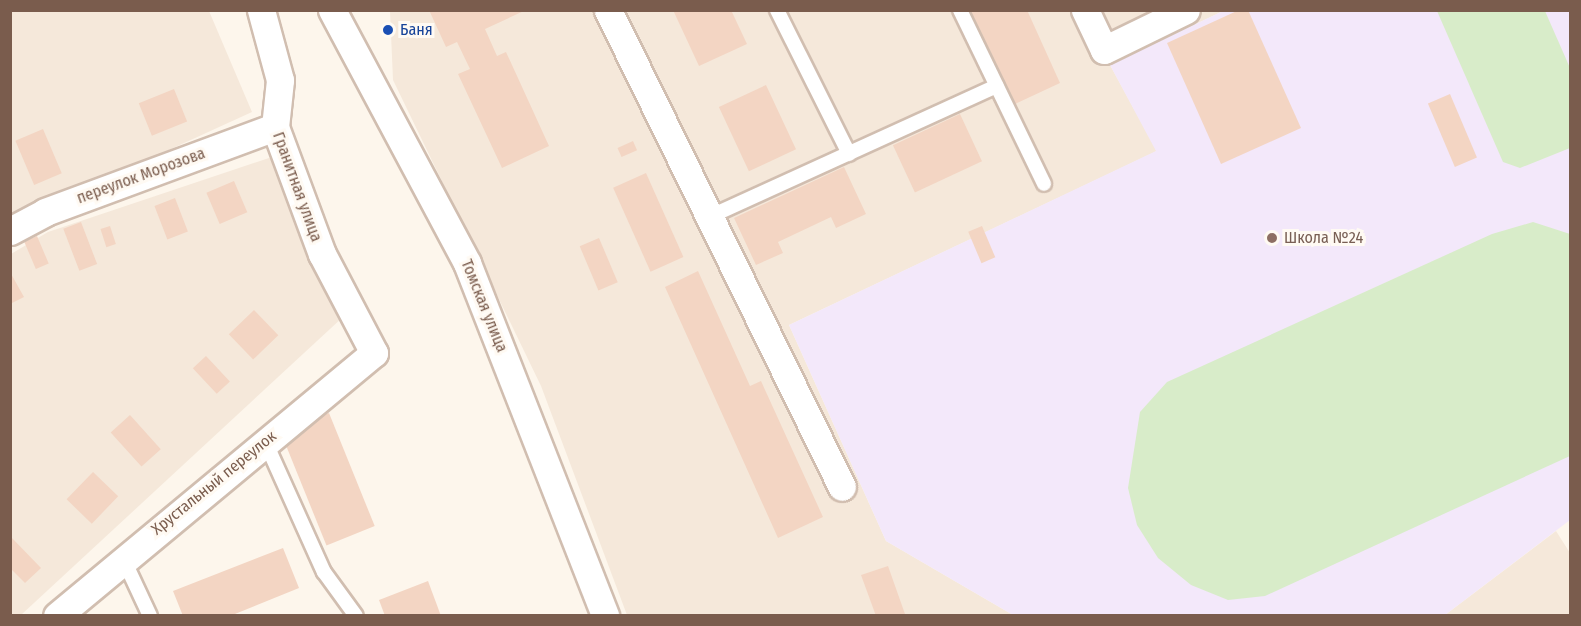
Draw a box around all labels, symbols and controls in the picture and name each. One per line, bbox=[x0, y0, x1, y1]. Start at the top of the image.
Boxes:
place label: Баня bbox=[400, 20, 433, 40]
marker: Баня bbox=[381, 23, 395, 37]
street label: Гранитная улица bbox=[268, 130, 326, 244]
street label: переулок Морозова bbox=[74, 144, 208, 208]
place label: Школа №24 bbox=[1284, 228, 1363, 248]
marker: Школа №24 bbox=[1265, 231, 1279, 245]
street label: Томская улица bbox=[457, 257, 511, 355]
street label: Хрустальный переулок bbox=[148, 427, 280, 539]

